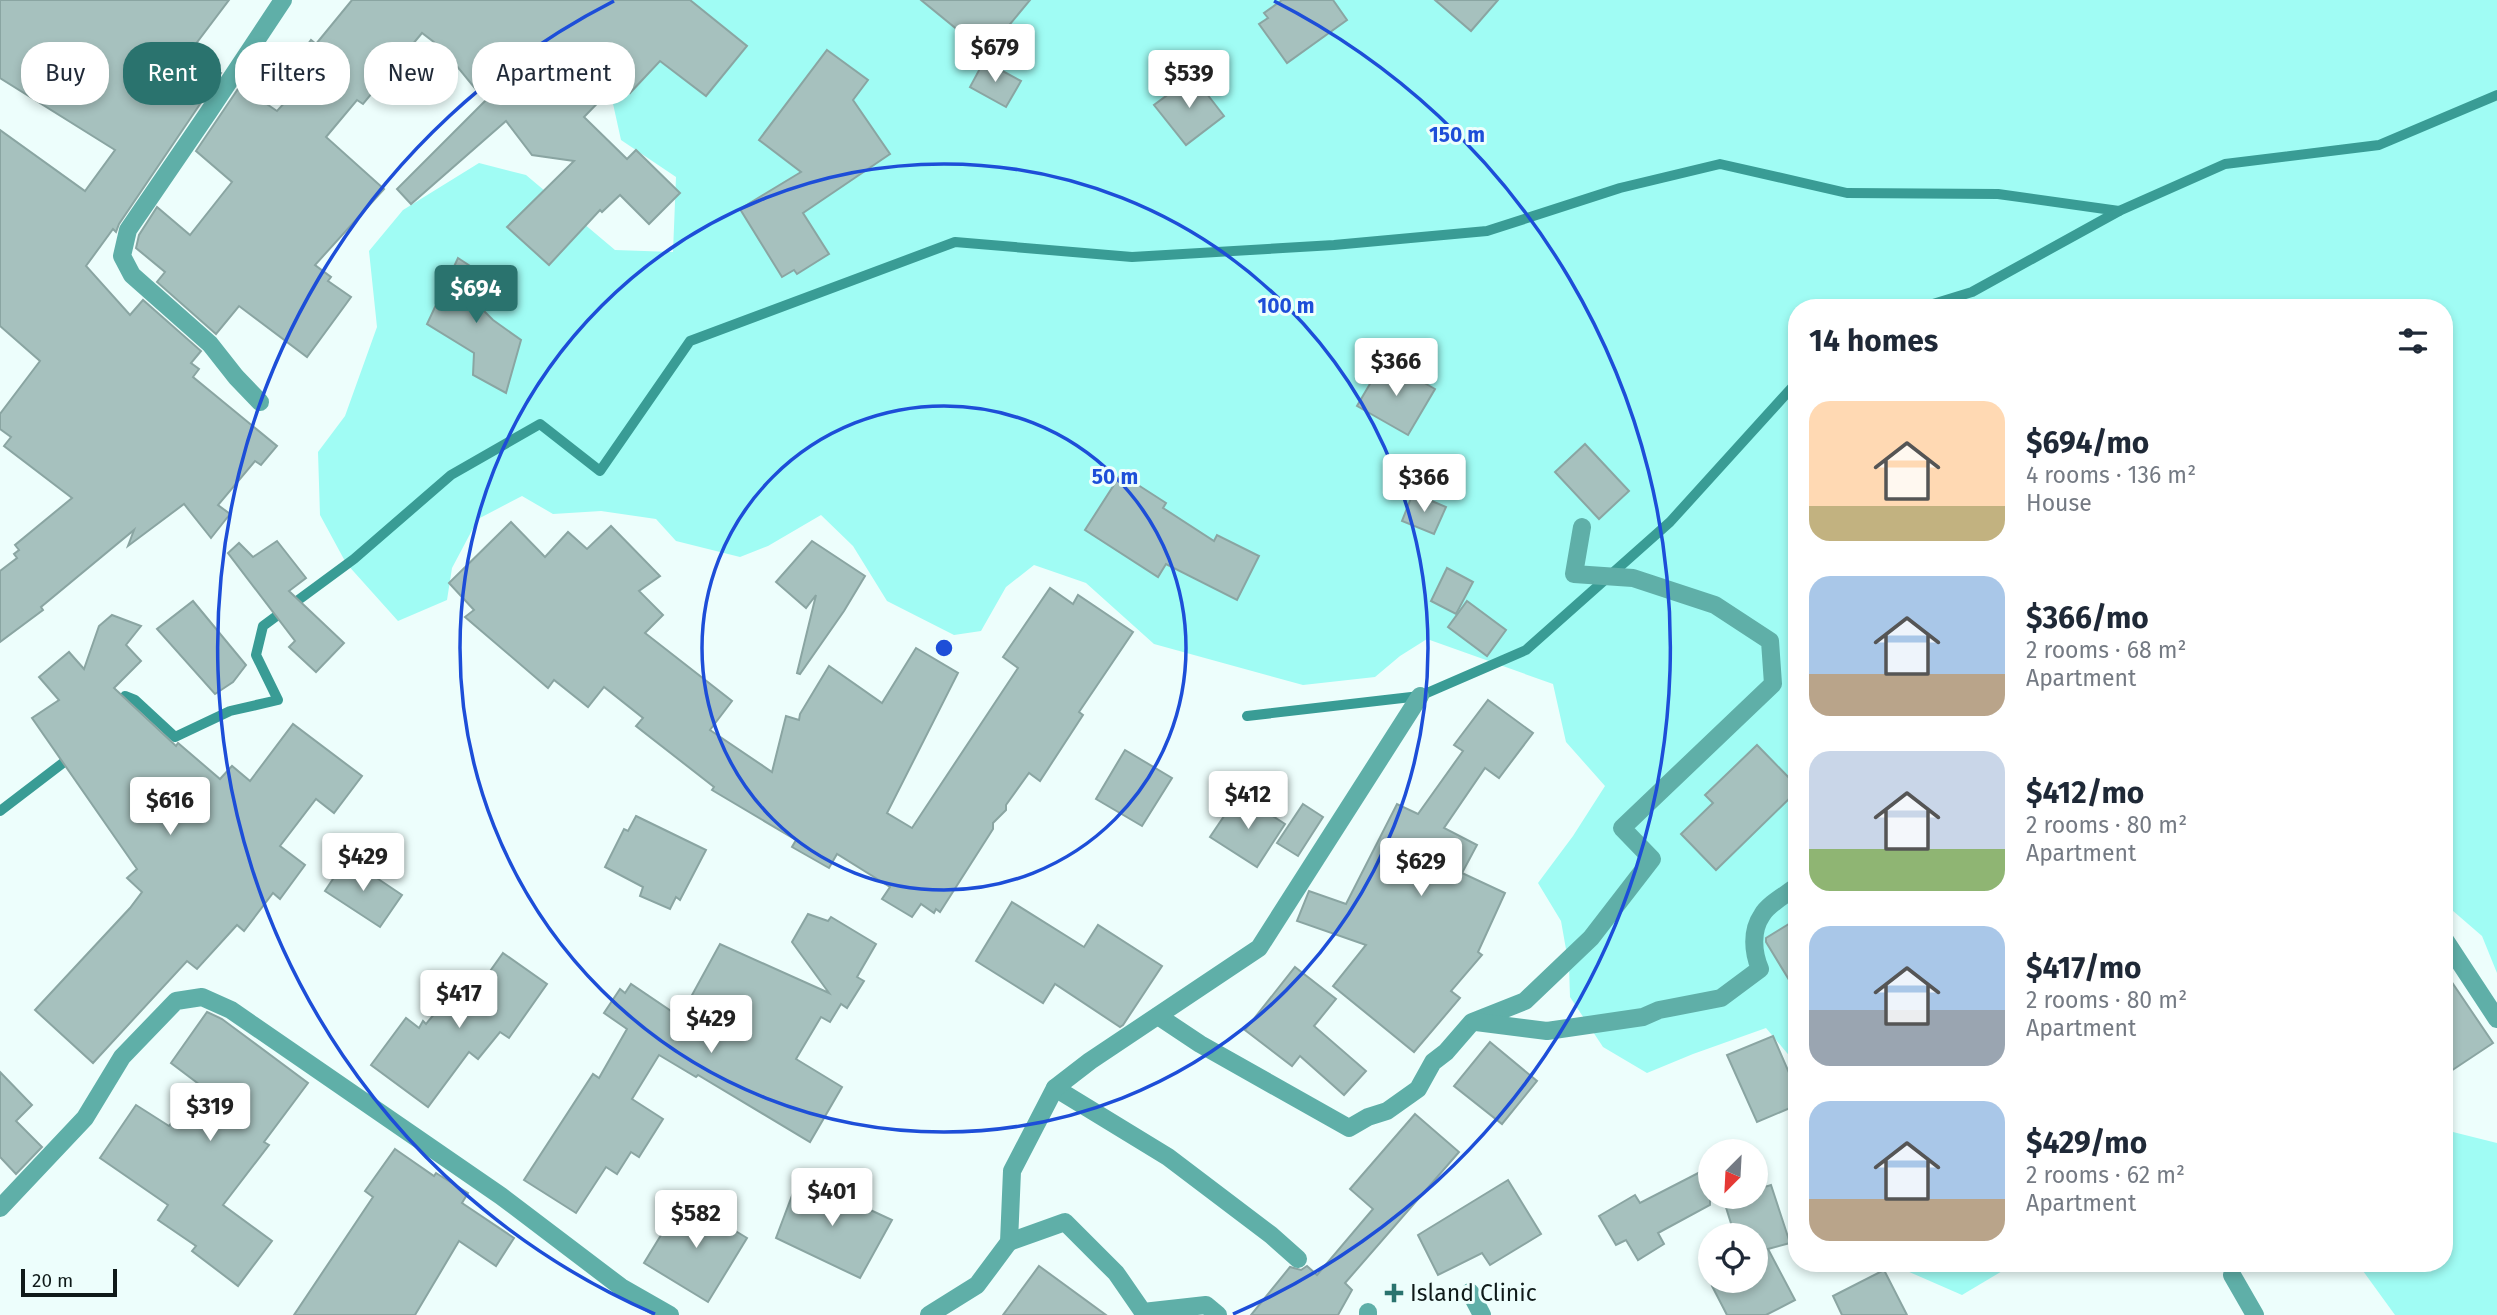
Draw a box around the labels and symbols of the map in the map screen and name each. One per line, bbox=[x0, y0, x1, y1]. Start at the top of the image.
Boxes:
pin: $679 bbox=[954, 24, 1036, 84]
pin: $539 bbox=[1148, 50, 1230, 110]
text: 150 m bbox=[1429, 122, 1485, 148]
pin: $694 bbox=[435, 266, 517, 325]
text: 100 m bbox=[1257, 293, 1315, 319]
pin: $366 bbox=[1355, 338, 1437, 398]
pin: $366 bbox=[1383, 454, 1465, 514]
text: 50 m bbox=[1092, 464, 1138, 490]
centre of rings bbox=[932, 636, 956, 660]
pin: $412 bbox=[1207, 772, 1289, 831]
pin: $616 bbox=[129, 778, 211, 837]
pin: $429 bbox=[322, 834, 404, 893]
pin: $629 bbox=[1380, 838, 1462, 898]
pin: $417 bbox=[418, 970, 500, 1030]
pin: $429 bbox=[670, 996, 752, 1055]
pin: $319 bbox=[169, 1084, 251, 1143]
north arrow bbox=[1698, 1139, 1768, 1209]
pin: $401 bbox=[791, 1168, 873, 1228]
pin: $582 bbox=[655, 1190, 737, 1250]
scale bar bbox=[21, 1266, 117, 1298]
place label: Island Clinic bbox=[1410, 1279, 1537, 1307]
marker: Island Clinic bbox=[1384, 1283, 1404, 1303]

